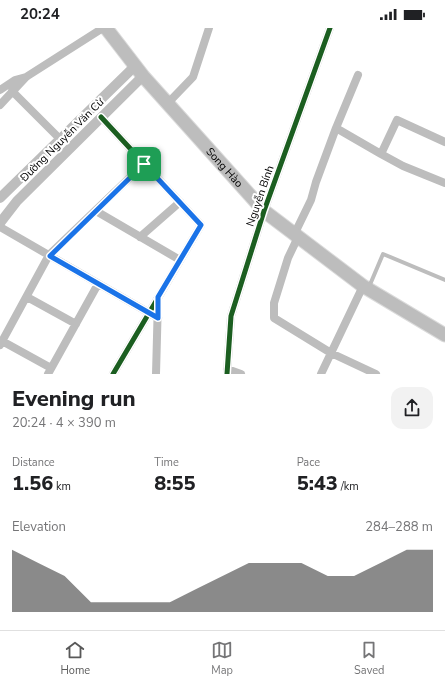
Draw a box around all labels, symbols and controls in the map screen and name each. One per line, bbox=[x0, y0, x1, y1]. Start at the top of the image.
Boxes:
text: 20:24 bbox=[20, 4, 60, 24]
street label: Đường Nguyễn Văn Cừ bbox=[16, 94, 108, 186]
street label: Song Hào bbox=[203, 144, 247, 190]
pin bbox=[127, 147, 161, 181]
icon: arrive bbox=[133, 153, 155, 175]
street label: Nguyễn Bính bbox=[243, 163, 277, 229]
text: Evening run bbox=[12, 384, 136, 414]
button: share bbox=[391, 387, 433, 429]
text: 20:24 · 4 × 390 m bbox=[12, 414, 116, 432]
text: Distance bbox=[12, 455, 55, 470]
text: Time bbox=[154, 455, 179, 470]
text: Pace bbox=[297, 455, 320, 470]
text: 1.56 bbox=[12, 470, 53, 497]
text: 8:55 bbox=[154, 470, 196, 497]
text: 5:43 bbox=[297, 470, 338, 497]
text: km bbox=[53, 479, 71, 494]
text: /km bbox=[338, 479, 359, 494]
text: Elevation bbox=[12, 518, 66, 536]
text: 284–288 m bbox=[365, 518, 433, 536]
tab: Home bbox=[60, 639, 90, 678]
tab: Map bbox=[211, 639, 233, 678]
tab: Saved bbox=[354, 639, 385, 678]

